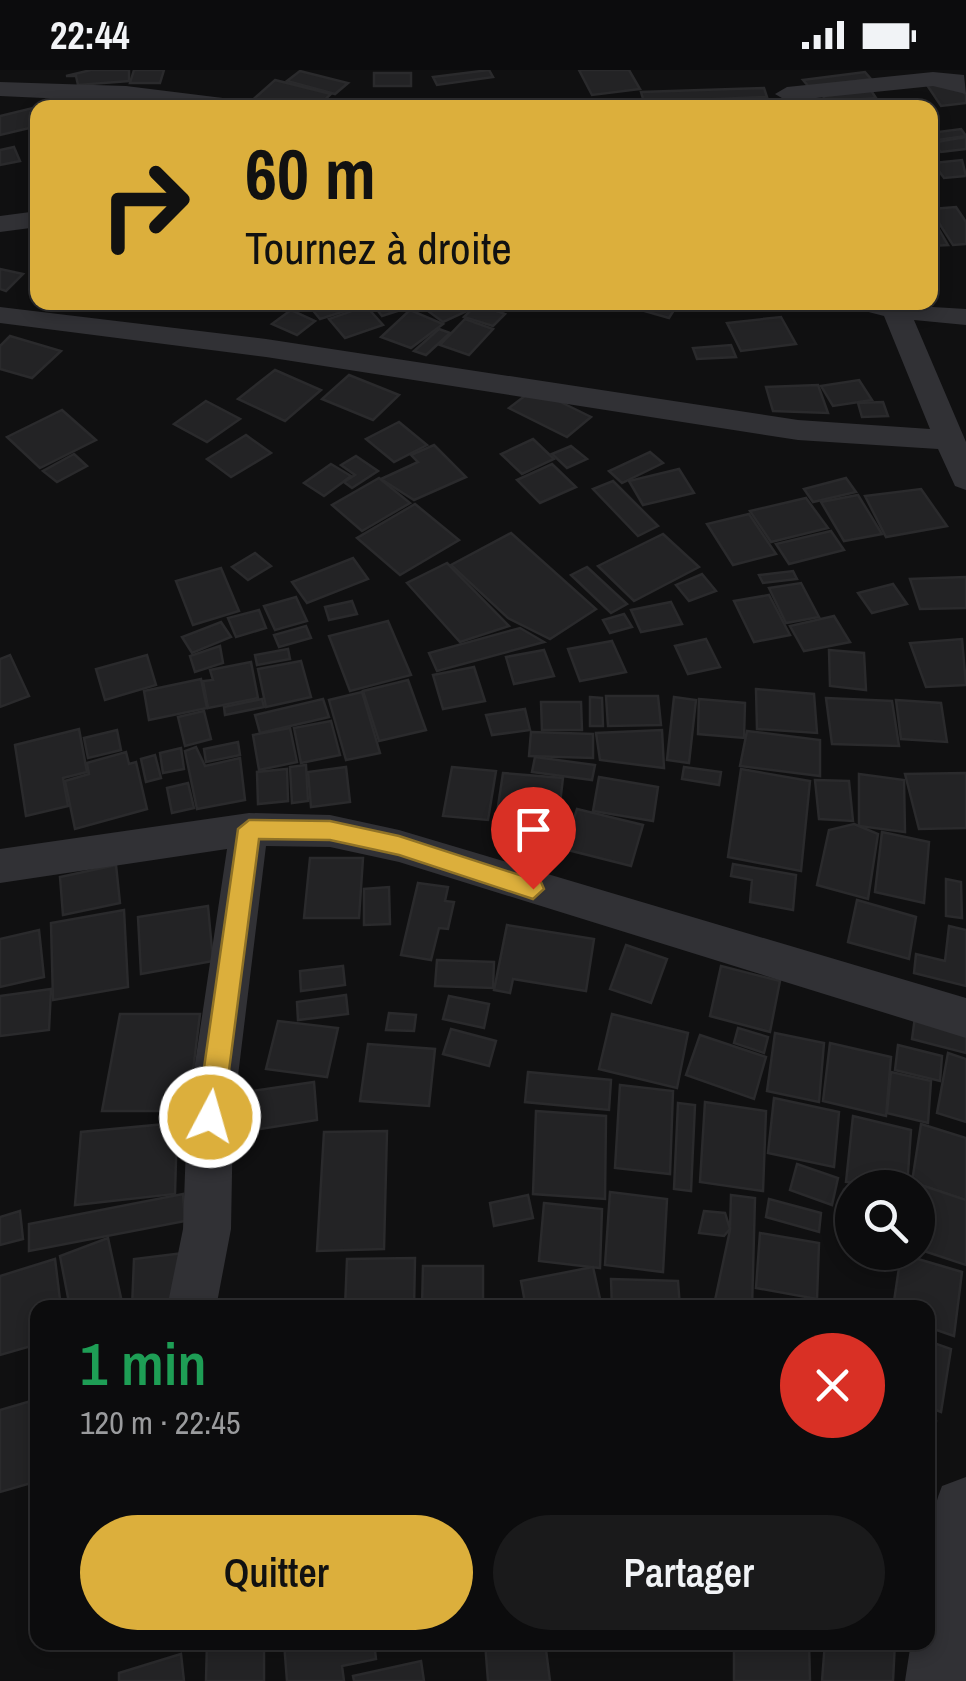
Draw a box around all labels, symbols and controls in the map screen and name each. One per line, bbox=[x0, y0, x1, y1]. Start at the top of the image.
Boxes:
text: 22:44 bbox=[50, 10, 130, 61]
text: 60 m bbox=[245, 127, 376, 221]
icon: right bbox=[80, 140, 210, 270]
text: Tournez à droite bbox=[245, 217, 512, 278]
pin bbox=[491, 787, 576, 890]
icon: arrive bbox=[506, 802, 561, 857]
position arrow bbox=[158, 1065, 262, 1169]
map controls bbox=[835, 1170, 935, 1270]
button: search bbox=[835, 1170, 935, 1270]
text: 1 min bbox=[80, 1323, 207, 1404]
button: close bbox=[780, 1333, 885, 1438]
text: 120 m · 22:45 bbox=[80, 1401, 240, 1444]
button: Quitter bbox=[80, 1515, 473, 1630]
button: Partager bbox=[493, 1515, 885, 1630]

